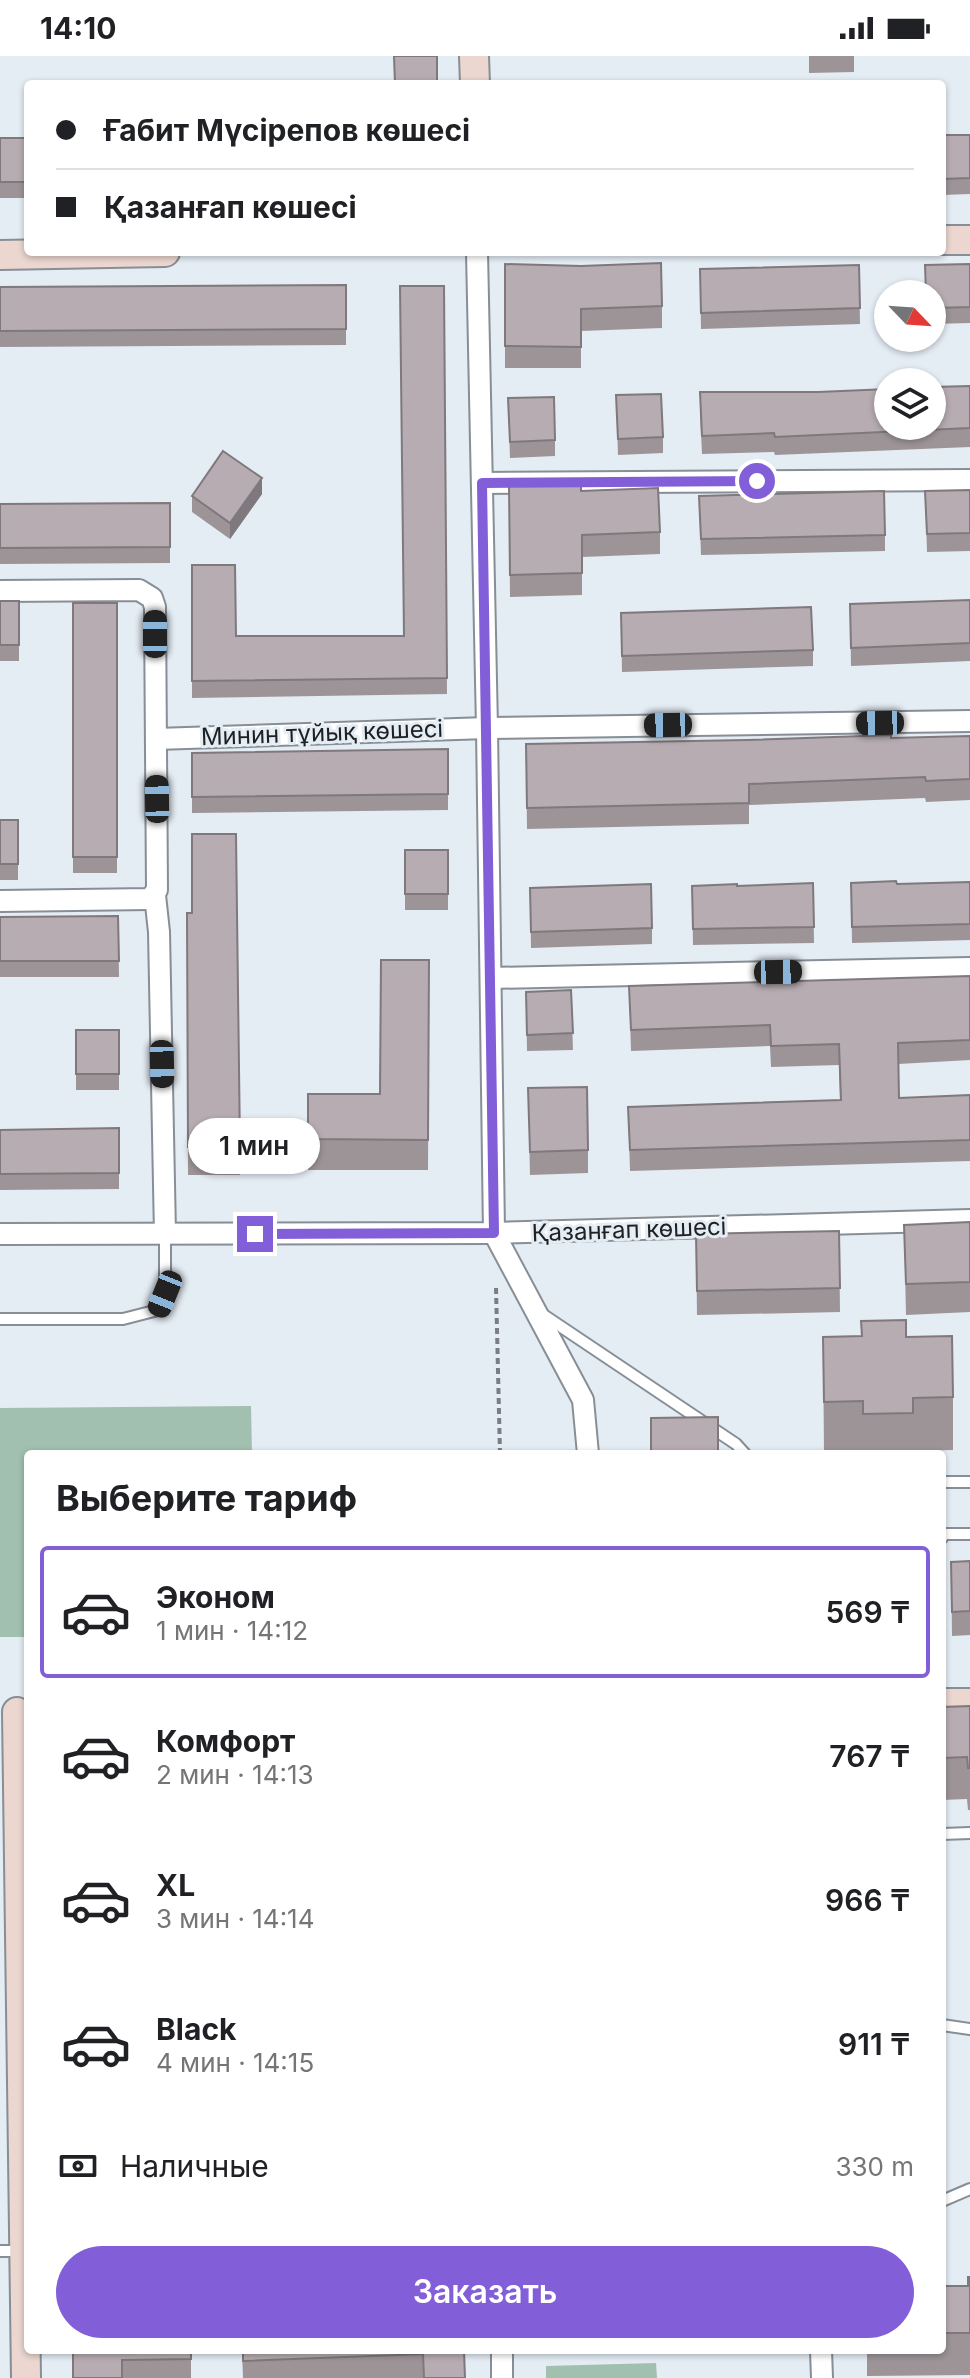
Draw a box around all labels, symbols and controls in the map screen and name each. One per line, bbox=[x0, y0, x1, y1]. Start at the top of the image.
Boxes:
text: 14:10 bbox=[40, 10, 116, 46]
text: Ғабит Мүсірепов көшесі bbox=[104, 112, 470, 148]
text: Қазанғап көшесі bbox=[104, 189, 357, 225]
north arrow bbox=[874, 280, 946, 352]
map controls bbox=[874, 280, 946, 440]
button: layers bbox=[874, 368, 946, 440]
route start bbox=[739, 463, 775, 499]
car bbox=[143, 610, 167, 658]
car bbox=[856, 711, 904, 735]
car bbox=[644, 713, 692, 737]
street label: Минин тұйық көшесі bbox=[200, 714, 444, 751]
car bbox=[145, 775, 169, 823]
car bbox=[754, 960, 802, 984]
car bbox=[150, 1040, 174, 1088]
callout: 1 мин bbox=[189, 1118, 321, 1174]
text: 1 мин bbox=[219, 1130, 289, 1161]
street label: Қазанғап көшесі bbox=[531, 1212, 727, 1247]
route end bbox=[237, 1216, 273, 1252]
car bbox=[145, 1267, 185, 1321]
text: Выберите тариф bbox=[56, 1476, 357, 1520]
icon: car bbox=[60, 1576, 132, 1648]
text: Эконом bbox=[156, 1579, 275, 1615]
text: 569 ₸ bbox=[825, 1594, 910, 1630]
text: 1 мин · 14:12 bbox=[156, 1615, 308, 1646]
icon: car bbox=[60, 1720, 132, 1792]
text: Комфорт bbox=[156, 1723, 295, 1759]
text: 767 ₸ bbox=[829, 1738, 910, 1774]
text: 2 мин · 14:13 bbox=[156, 1759, 314, 1790]
icon: car bbox=[60, 1864, 132, 1936]
text: XL bbox=[156, 1867, 195, 1903]
text: 966 ₸ bbox=[825, 1882, 910, 1918]
text: 3 мин · 14:14 bbox=[156, 1903, 315, 1934]
icon: car bbox=[60, 2008, 132, 2080]
text: Black bbox=[156, 2011, 236, 2047]
text: 911 ₸ bbox=[838, 2026, 910, 2062]
text: 4 мин · 14:15 bbox=[156, 2047, 314, 2078]
icon: cash bbox=[56, 2144, 100, 2188]
text: Наличные bbox=[120, 2148, 269, 2184]
text: 330 m bbox=[835, 2151, 914, 2182]
button: Заказать bbox=[56, 2246, 914, 2338]

